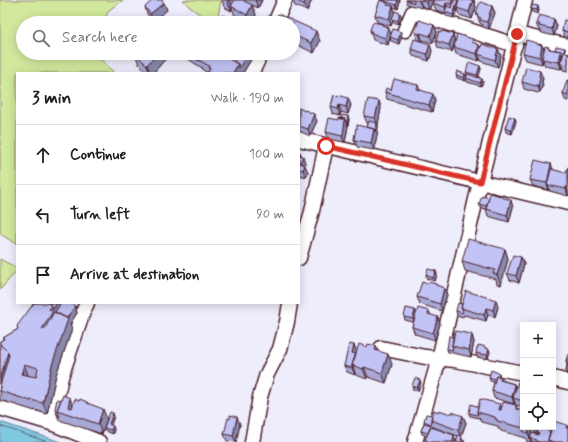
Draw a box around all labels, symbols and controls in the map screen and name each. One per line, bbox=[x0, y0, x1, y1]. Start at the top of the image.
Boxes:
search box bbox=[16, 16, 300, 60]
route end bbox=[508, 25, 526, 43]
icon: search bbox=[30, 27, 52, 49]
text: Search here bbox=[62, 28, 138, 48]
text: 3 min bbox=[32, 87, 71, 109]
text: Walk · 190 m bbox=[211, 90, 284, 107]
route start bbox=[317, 137, 335, 155]
icon: ahead bbox=[32, 144, 54, 166]
text: Continue bbox=[70, 145, 126, 165]
text: 100 m bbox=[249, 146, 284, 163]
icon: left bbox=[32, 204, 54, 226]
text: Turn left bbox=[70, 205, 130, 225]
text: 90 m bbox=[256, 206, 284, 223]
icon: arrive bbox=[32, 264, 54, 286]
text: Arrive at destination bbox=[70, 265, 199, 285]
map controls bbox=[520, 322, 556, 430]
button: + bbox=[520, 322, 556, 358]
button: − bbox=[520, 358, 556, 394]
button: locate bbox=[520, 394, 556, 430]

